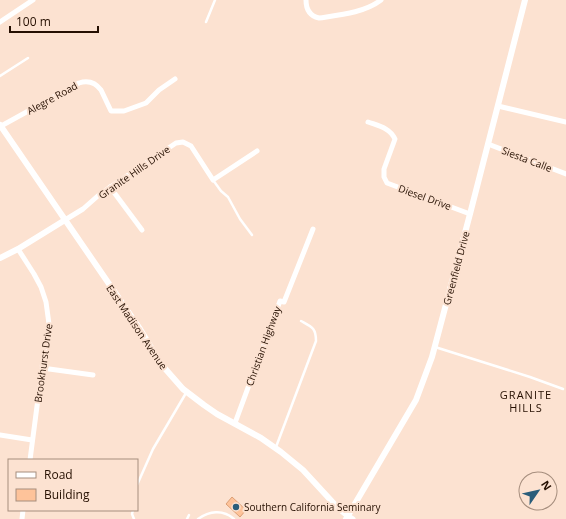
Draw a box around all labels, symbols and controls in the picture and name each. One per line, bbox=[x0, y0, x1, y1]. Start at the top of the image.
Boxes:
scale bar bbox=[10, 8, 98, 34]
text: 100 m bbox=[16, 13, 51, 30]
street label: Alegre Road bbox=[24, 78, 80, 118]
street label: Granite Hills Drive bbox=[96, 142, 173, 202]
street label: Siesta Calle bbox=[500, 143, 554, 175]
street label: Diesel Drive bbox=[397, 181, 454, 213]
street label: Greenfield Drive bbox=[439, 229, 473, 306]
street label: East Madison Avenue bbox=[103, 282, 171, 373]
street label: Christian Highway bbox=[242, 303, 284, 388]
street label: Brookhurst Drive bbox=[31, 322, 56, 403]
district label: GRANITE HILLS bbox=[500, 387, 552, 415]
legend bbox=[8, 459, 138, 511]
text: Road bbox=[44, 466, 73, 483]
north arrow bbox=[518, 471, 558, 511]
text: N bbox=[538, 477, 555, 493]
text: Building bbox=[44, 486, 90, 503]
place label: Southern California Seminary bbox=[244, 500, 382, 514]
marker: Southern California Seminary bbox=[231, 502, 241, 512]

